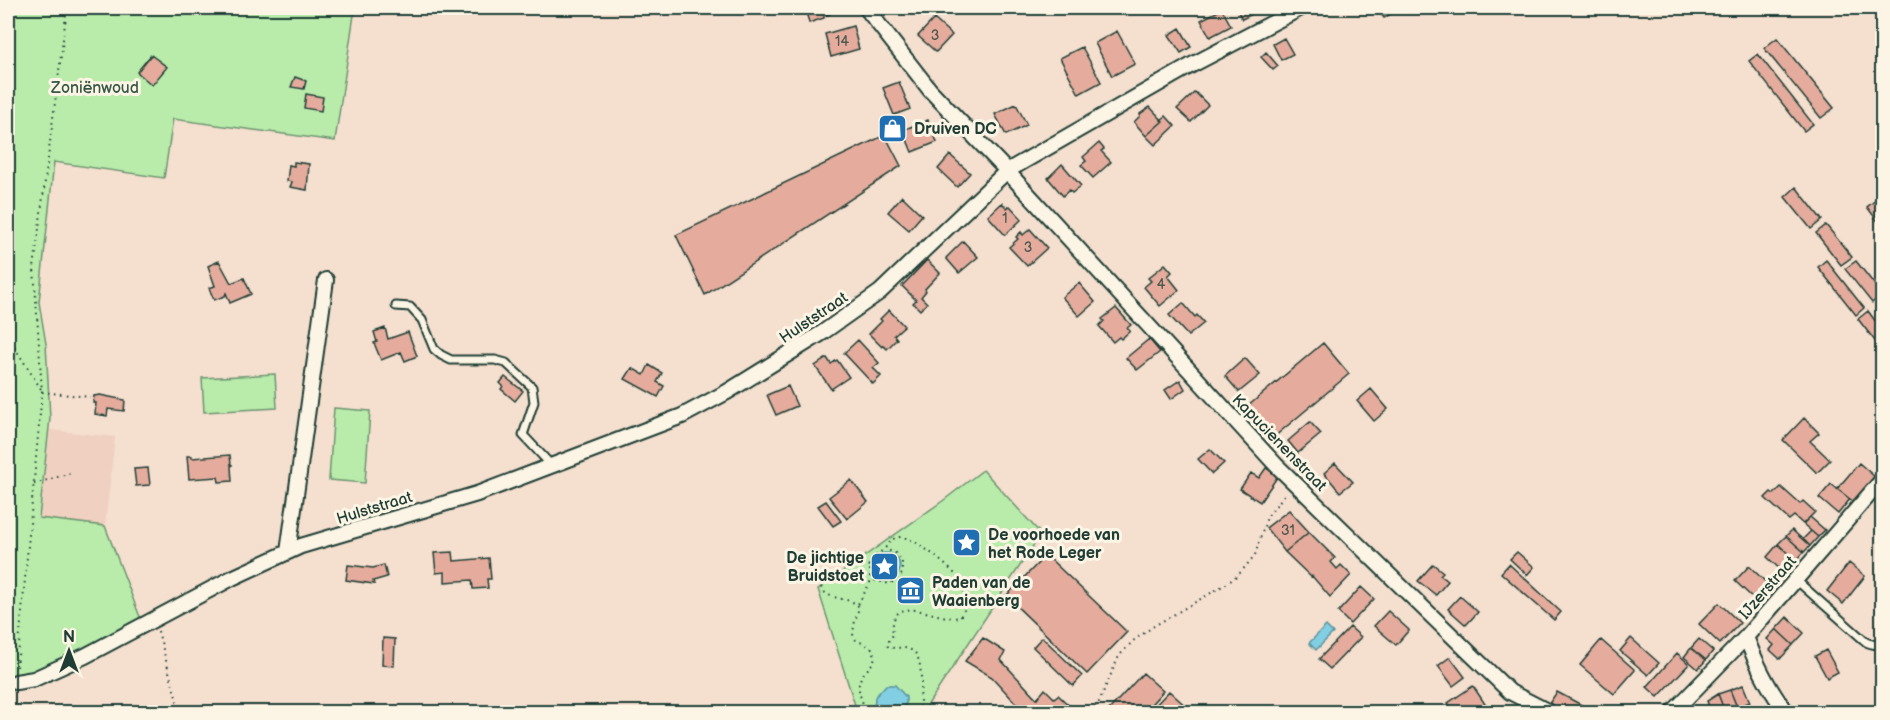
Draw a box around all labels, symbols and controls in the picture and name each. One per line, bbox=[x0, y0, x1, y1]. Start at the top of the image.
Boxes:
house number: 3 bbox=[931, 27, 939, 44]
house number: 14 bbox=[835, 33, 849, 50]
park label: Zoniënwoud bbox=[50, 79, 139, 98]
shop icon: Druiven DC bbox=[877, 112, 909, 144]
place label: Druiven DC bbox=[914, 120, 997, 139]
house number: 1 bbox=[1002, 210, 1008, 227]
house number: 3 bbox=[1024, 239, 1032, 256]
house number: 4 bbox=[1157, 276, 1166, 293]
street label: Hulststraat bbox=[776, 288, 852, 348]
street label: Kapucienenstraat bbox=[1228, 390, 1330, 496]
street label: Hulststraat bbox=[334, 488, 415, 529]
house number: 31 bbox=[1281, 522, 1295, 539]
place label: De voorhoede van het Rode Leger bbox=[988, 526, 1120, 563]
place icon: De voorhoede van het Rode Leger bbox=[951, 527, 983, 559]
place label: De jichtige Bruidstoet bbox=[786, 549, 865, 586]
place icon: De jichtige Bruidstoet bbox=[869, 550, 901, 582]
street label: IJzerstraat bbox=[1736, 552, 1801, 623]
place label: Paden van de Waaienberg bbox=[932, 574, 1031, 611]
museum icon: Paden van de Waaienberg bbox=[895, 575, 927, 607]
north arrow bbox=[39, 621, 99, 681]
text: N bbox=[63, 628, 75, 647]

